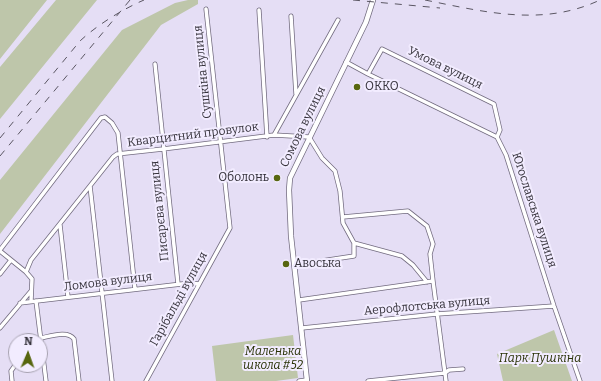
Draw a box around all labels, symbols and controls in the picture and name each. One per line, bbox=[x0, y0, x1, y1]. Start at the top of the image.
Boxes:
street label: Сушкіна вулиця bbox=[191, 25, 215, 119]
street label: Умова вулиця bbox=[405, 44, 485, 92]
place label: ОККО bbox=[365, 80, 399, 94]
marker: ОККО bbox=[352, 82, 362, 92]
street label: Сомова вулиця bbox=[277, 84, 329, 170]
street label: Кварцитний провулок bbox=[126, 120, 260, 150]
street label: Югославська вулиця bbox=[509, 150, 559, 270]
street label: Писарєва вулиця bbox=[148, 160, 172, 262]
place label: Оболонь bbox=[218, 171, 269, 185]
marker: Оболонь bbox=[272, 173, 282, 183]
street label: Гарібальді вулиця bbox=[147, 249, 211, 349]
place label: Авоська bbox=[294, 257, 341, 271]
marker: Авоська bbox=[281, 259, 291, 269]
street label: Ломова вулиця bbox=[63, 269, 153, 295]
street label: Аерофлотська вулиця bbox=[363, 293, 491, 319]
north arrow bbox=[8, 333, 48, 373]
text: N bbox=[24, 335, 33, 348]
park label: Маленька школа #52 bbox=[243, 345, 303, 373]
park label: Парк Пушкіна bbox=[499, 352, 581, 366]

